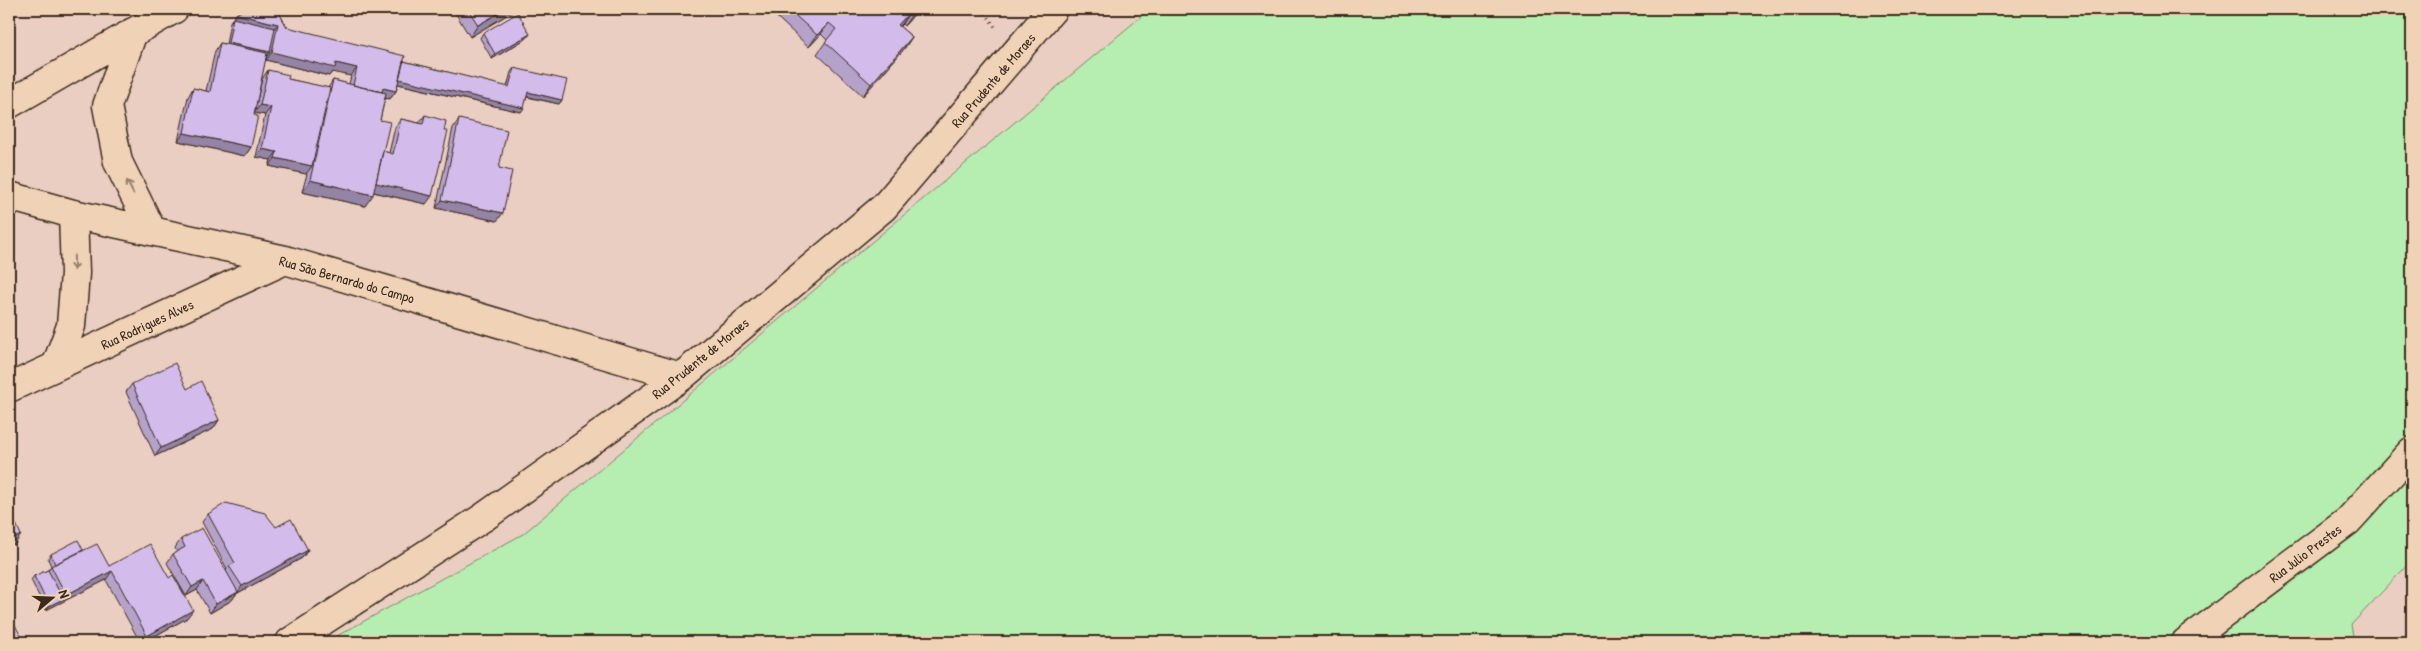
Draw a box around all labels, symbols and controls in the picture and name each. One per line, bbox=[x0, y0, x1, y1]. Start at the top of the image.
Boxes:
street label: Rua Prudente de Moraes bbox=[947, 29, 1039, 131]
one-way arrow bbox=[125, 180, 134, 195]
street label: Rua São Bernardo do Campo bbox=[277, 251, 417, 308]
one-way arrow bbox=[70, 255, 79, 271]
street label: Rua Rodrigues Alves bbox=[98, 294, 197, 355]
street label: Rua Prudente de Moraes bbox=[648, 313, 752, 403]
street label: Rua Julio Prestes bbox=[2265, 520, 2345, 586]
north arrow bbox=[28, 574, 78, 624]
text: N bbox=[55, 587, 75, 601]

